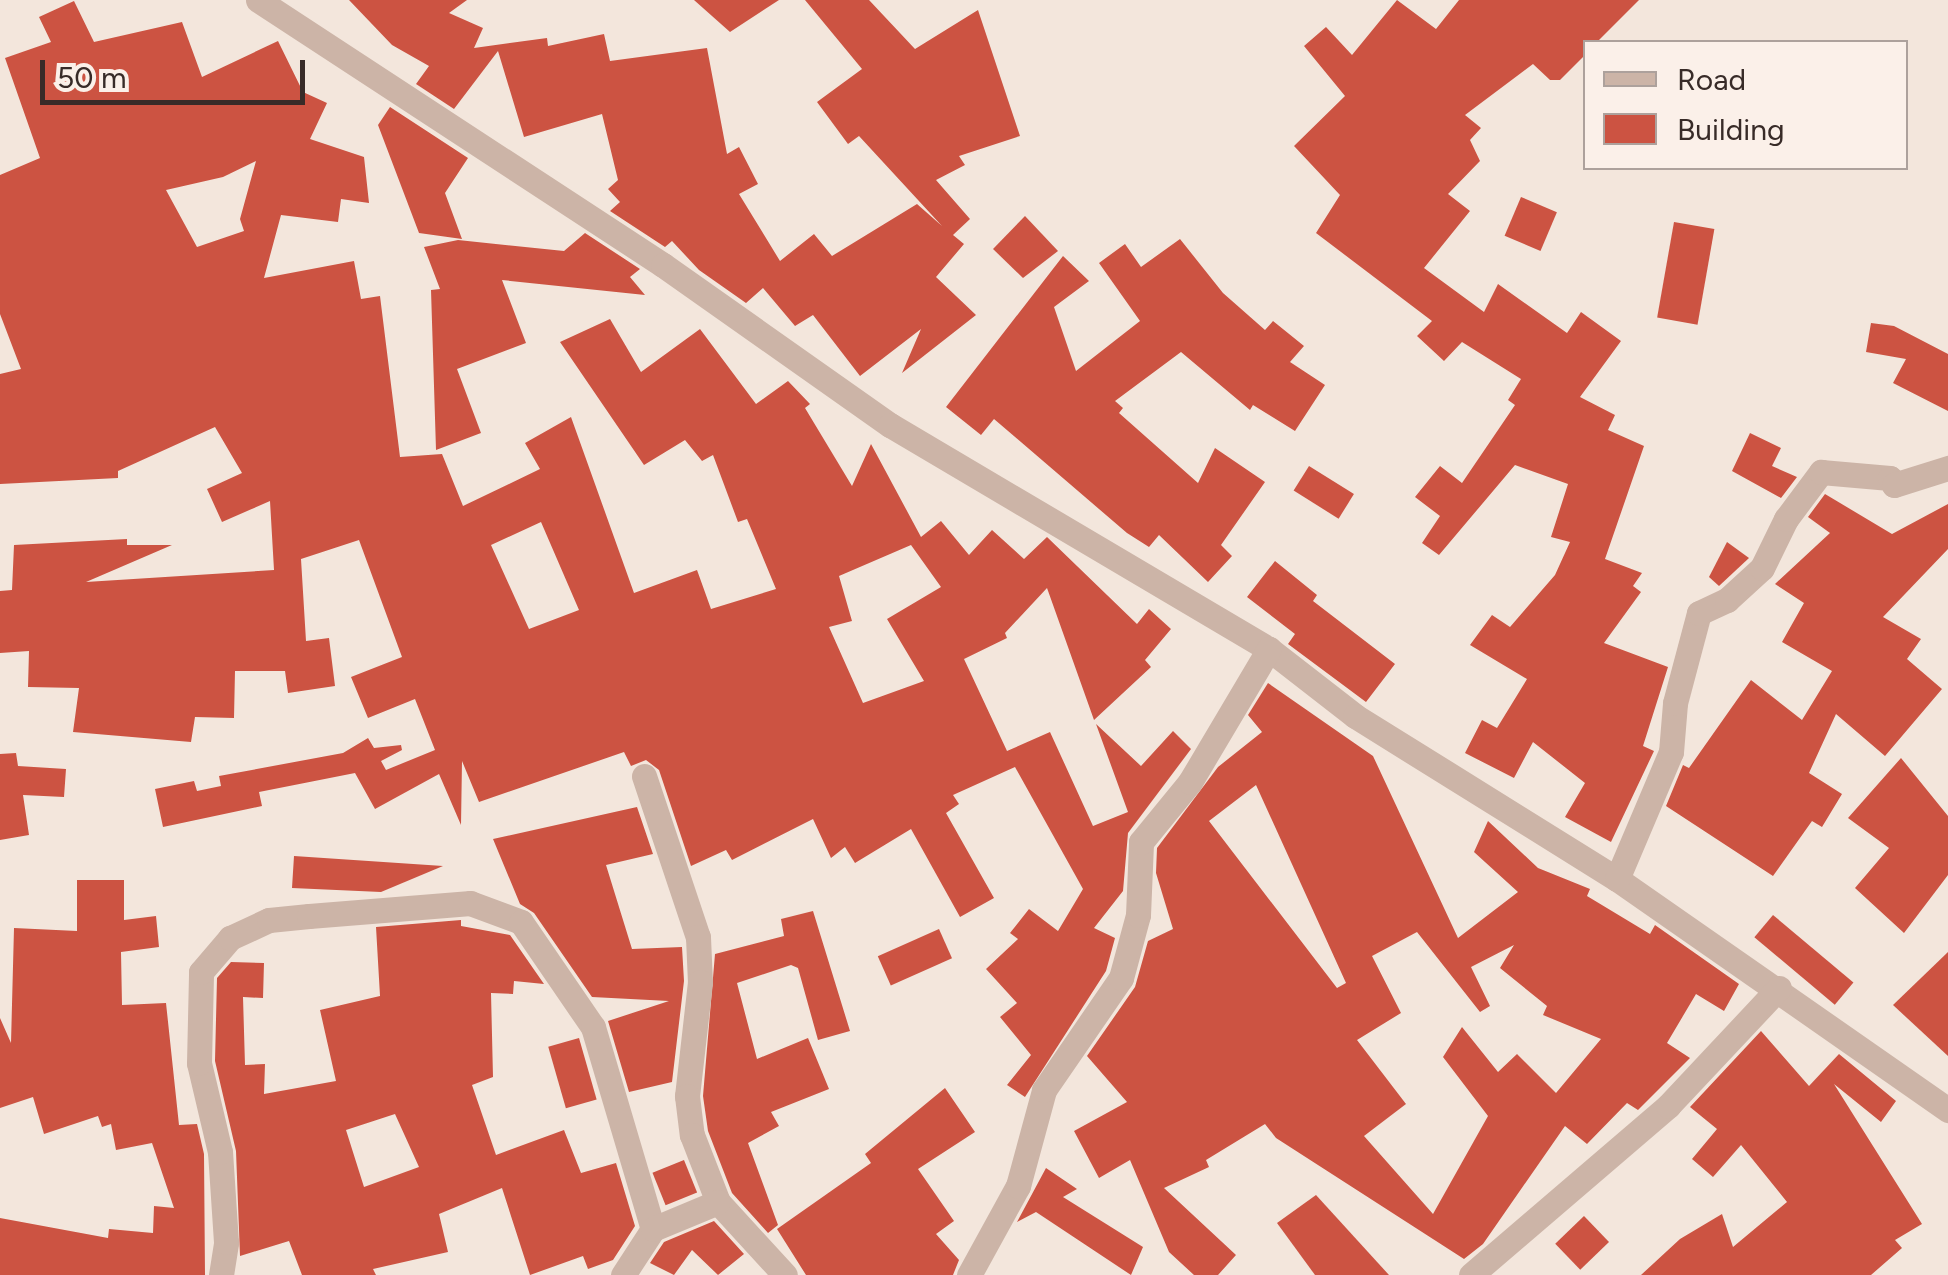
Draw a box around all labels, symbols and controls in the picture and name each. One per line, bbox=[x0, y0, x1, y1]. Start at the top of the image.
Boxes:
scale bar bbox=[45, 40, 310, 102]
legend bbox=[1583, 40, 1908, 170]
text: 50 m bbox=[57, 59, 126, 96]
text: Road bbox=[1677, 61, 1746, 98]
text: Building bbox=[1677, 111, 1785, 148]

